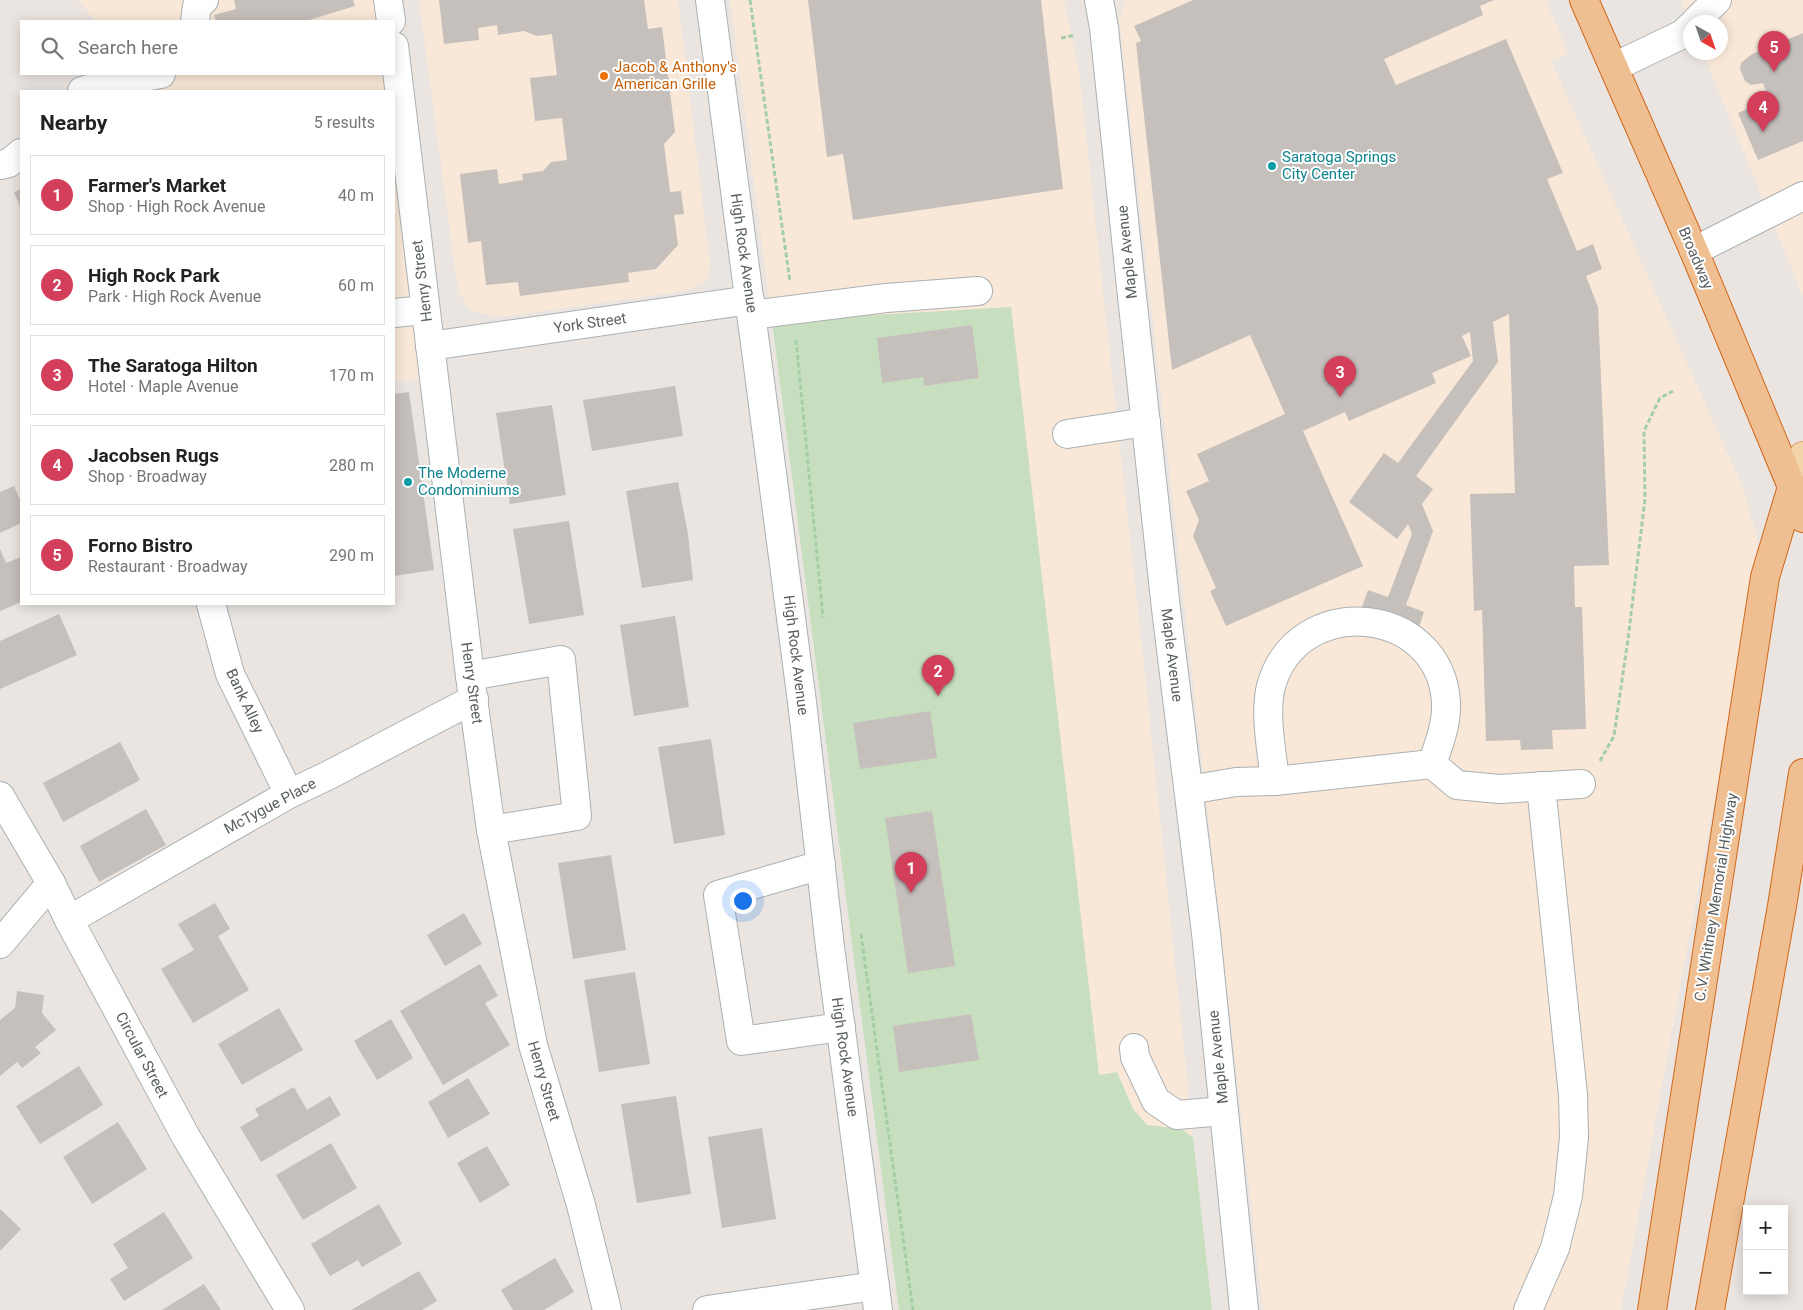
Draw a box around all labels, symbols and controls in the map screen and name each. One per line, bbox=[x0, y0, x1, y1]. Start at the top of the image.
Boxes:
north arrow bbox=[1683, 15, 1728, 60]
search box bbox=[20, 20, 395, 75]
pin: 5 bbox=[1758, 31, 1790, 72]
icon: search bbox=[38, 34, 66, 62]
text: Search here bbox=[78, 36, 178, 59]
place label: Jacob & Anthony's American Grille bbox=[614, 58, 737, 93]
marker: Jacob & Anthony's American Grille bbox=[598, 70, 610, 82]
pin: 4 bbox=[1747, 91, 1779, 132]
text: Nearby bbox=[40, 111, 107, 135]
text: 5 results bbox=[314, 113, 375, 132]
place label: Saratoga Springs City Center bbox=[1282, 148, 1396, 183]
marker: Saratoga Springs City Center bbox=[1266, 160, 1278, 172]
text: Farmer's Market bbox=[88, 174, 226, 197]
text: 1 bbox=[52, 186, 62, 205]
text: 40 m bbox=[338, 186, 374, 205]
street label: High Rock Avenue bbox=[727, 192, 761, 314]
text: Shop · High Rock Avenue bbox=[88, 197, 265, 216]
street label: Maple Avenue bbox=[1113, 204, 1141, 300]
street label: Broadway bbox=[1675, 224, 1717, 292]
street label: Henry Street bbox=[408, 239, 436, 323]
text: High Rock Park bbox=[88, 264, 220, 287]
text: 2 bbox=[52, 276, 62, 295]
text: 60 m bbox=[338, 276, 374, 295]
text: Park · High Rock Avenue bbox=[88, 287, 261, 306]
street label: York Street bbox=[553, 309, 628, 337]
text: The Saratoga Hilton bbox=[88, 354, 258, 377]
pin: 3 bbox=[1324, 356, 1356, 397]
text: 3 bbox=[52, 366, 62, 385]
text: 170 m bbox=[329, 366, 374, 385]
text: Hotel · Maple Avenue bbox=[88, 377, 239, 396]
text: Jacobsen Rugs bbox=[88, 444, 219, 467]
text: 4 bbox=[52, 456, 62, 475]
text: 280 m bbox=[329, 456, 374, 475]
place label: The Moderne Condominiums bbox=[418, 464, 520, 499]
text: Shop · Broadway bbox=[88, 467, 207, 486]
marker: The Moderne Condominiums bbox=[402, 476, 414, 488]
text: Forno Bistro bbox=[88, 534, 193, 557]
text: 5 bbox=[52, 546, 62, 565]
text: 290 m bbox=[329, 546, 374, 565]
text: Restaurant · Broadway bbox=[88, 557, 248, 576]
street label: High Rock Avenue bbox=[780, 594, 812, 716]
street label: Maple Avenue bbox=[1157, 607, 1187, 703]
street label: Henry Street bbox=[457, 641, 487, 725]
pin: 2 bbox=[922, 655, 954, 696]
street label: Bank Alley bbox=[222, 666, 268, 736]
street label: McTygue Place bbox=[221, 774, 319, 838]
street label: C.V. Whitney Memorial Highway bbox=[1691, 791, 1741, 1003]
pin: 1 bbox=[895, 852, 927, 893]
your location bbox=[730, 888, 756, 914]
street label: High Rock Avenue bbox=[828, 996, 862, 1118]
street label: Circular Street bbox=[112, 1009, 172, 1101]
street label: Maple Avenue bbox=[1204, 1009, 1232, 1105]
street label: Henry Street bbox=[524, 1039, 564, 1123]
map controls bbox=[1743, 1205, 1788, 1295]
button: + bbox=[1743, 1205, 1788, 1250]
button: − bbox=[1743, 1250, 1788, 1295]

